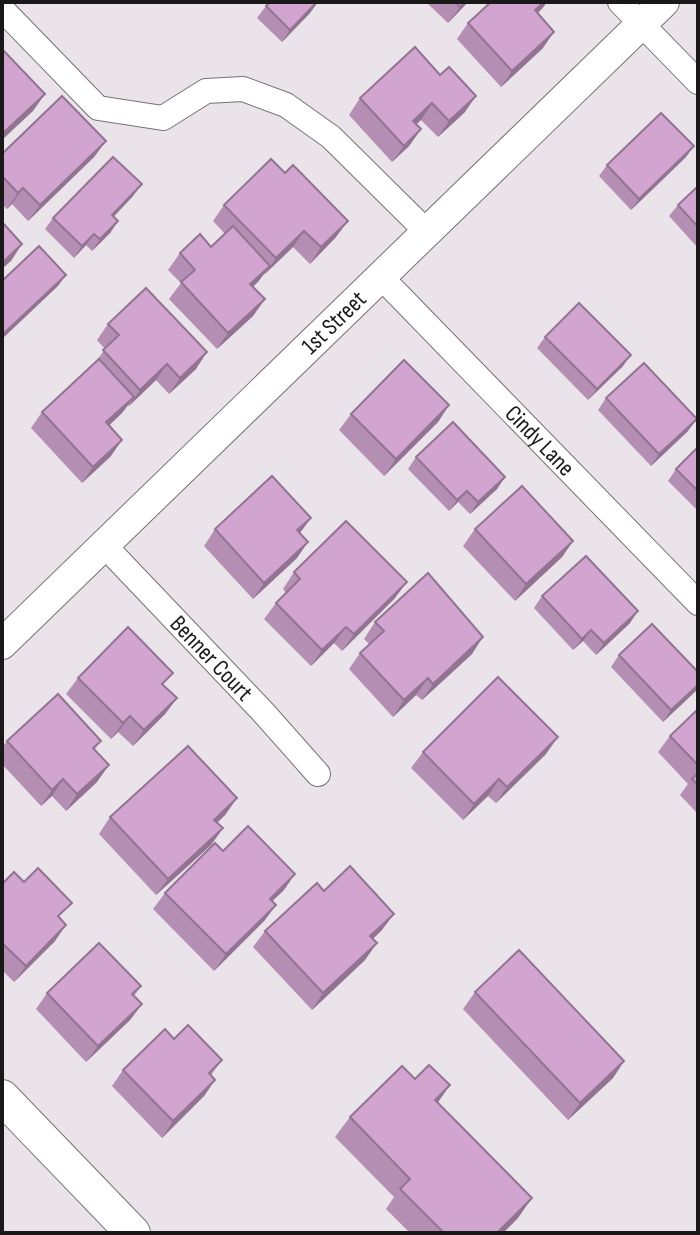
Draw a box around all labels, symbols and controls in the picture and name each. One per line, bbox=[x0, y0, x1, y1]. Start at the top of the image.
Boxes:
street label: 1st Street bbox=[296, 285, 372, 361]
street label: Cindy Lane bbox=[499, 399, 581, 482]
street label: Benner Court bbox=[164, 609, 259, 707]

